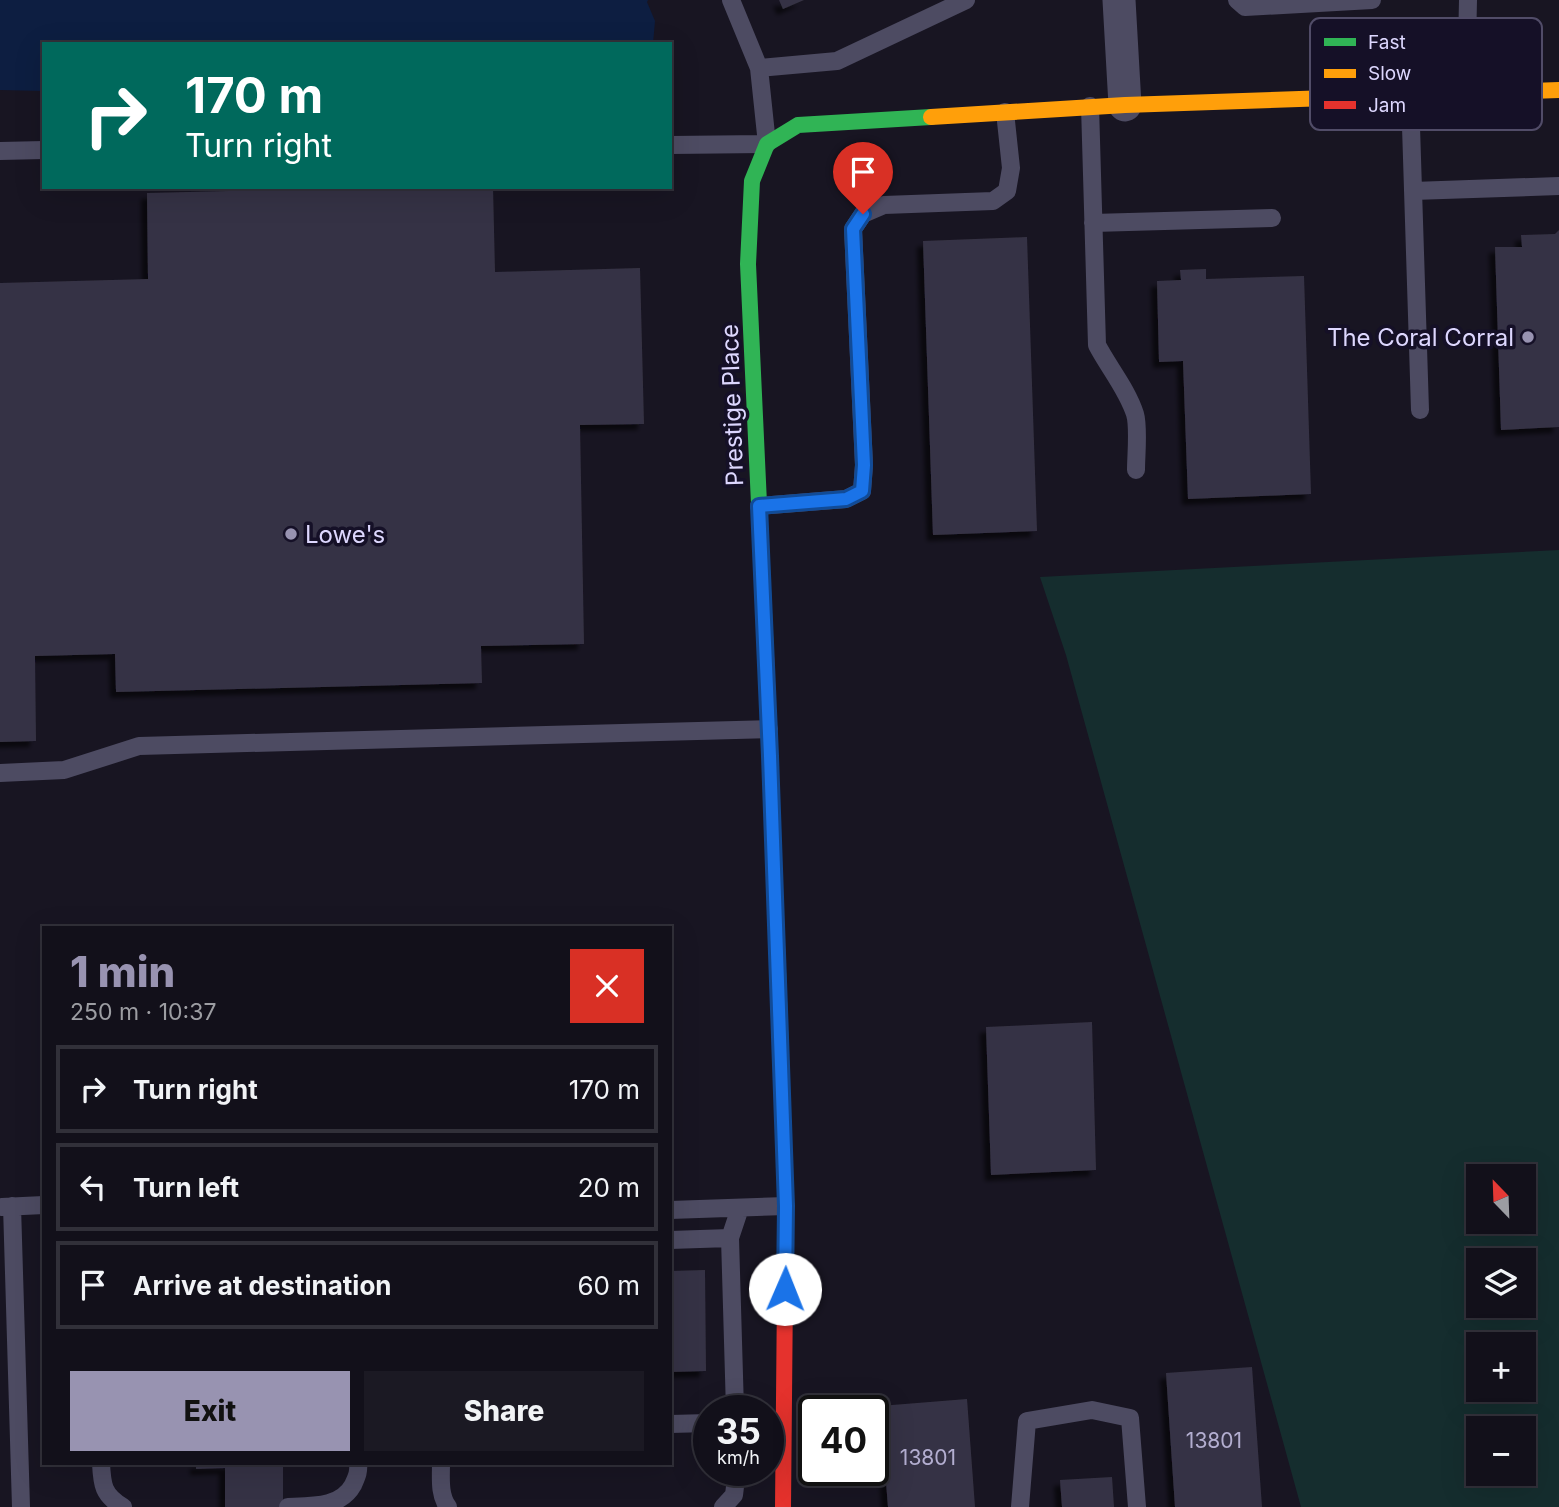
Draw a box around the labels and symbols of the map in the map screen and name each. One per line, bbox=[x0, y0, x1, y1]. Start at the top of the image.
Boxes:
legend bbox=[1310, 18, 1542, 130]
text: Fast bbox=[1368, 31, 1406, 54]
text: Slow bbox=[1368, 62, 1411, 85]
text: Jam bbox=[1368, 94, 1406, 117]
pin bbox=[833, 142, 893, 214]
place label: The Coral Corral bbox=[1327, 323, 1514, 352]
street label: Prestige Place bbox=[715, 324, 749, 486]
marker: The Coral Corral bbox=[1520, 329, 1536, 345]
place label: Lowe's bbox=[305, 520, 385, 549]
marker: Lowe's bbox=[283, 526, 299, 542]
north arrow bbox=[1466, 1164, 1536, 1234]
position arrow bbox=[748, 1252, 822, 1326]
speed limit sign: 40 bbox=[798, 1395, 889, 1486]
house number: 13801 bbox=[1186, 1428, 1242, 1453]
house number: 13801 bbox=[900, 1445, 956, 1470]

